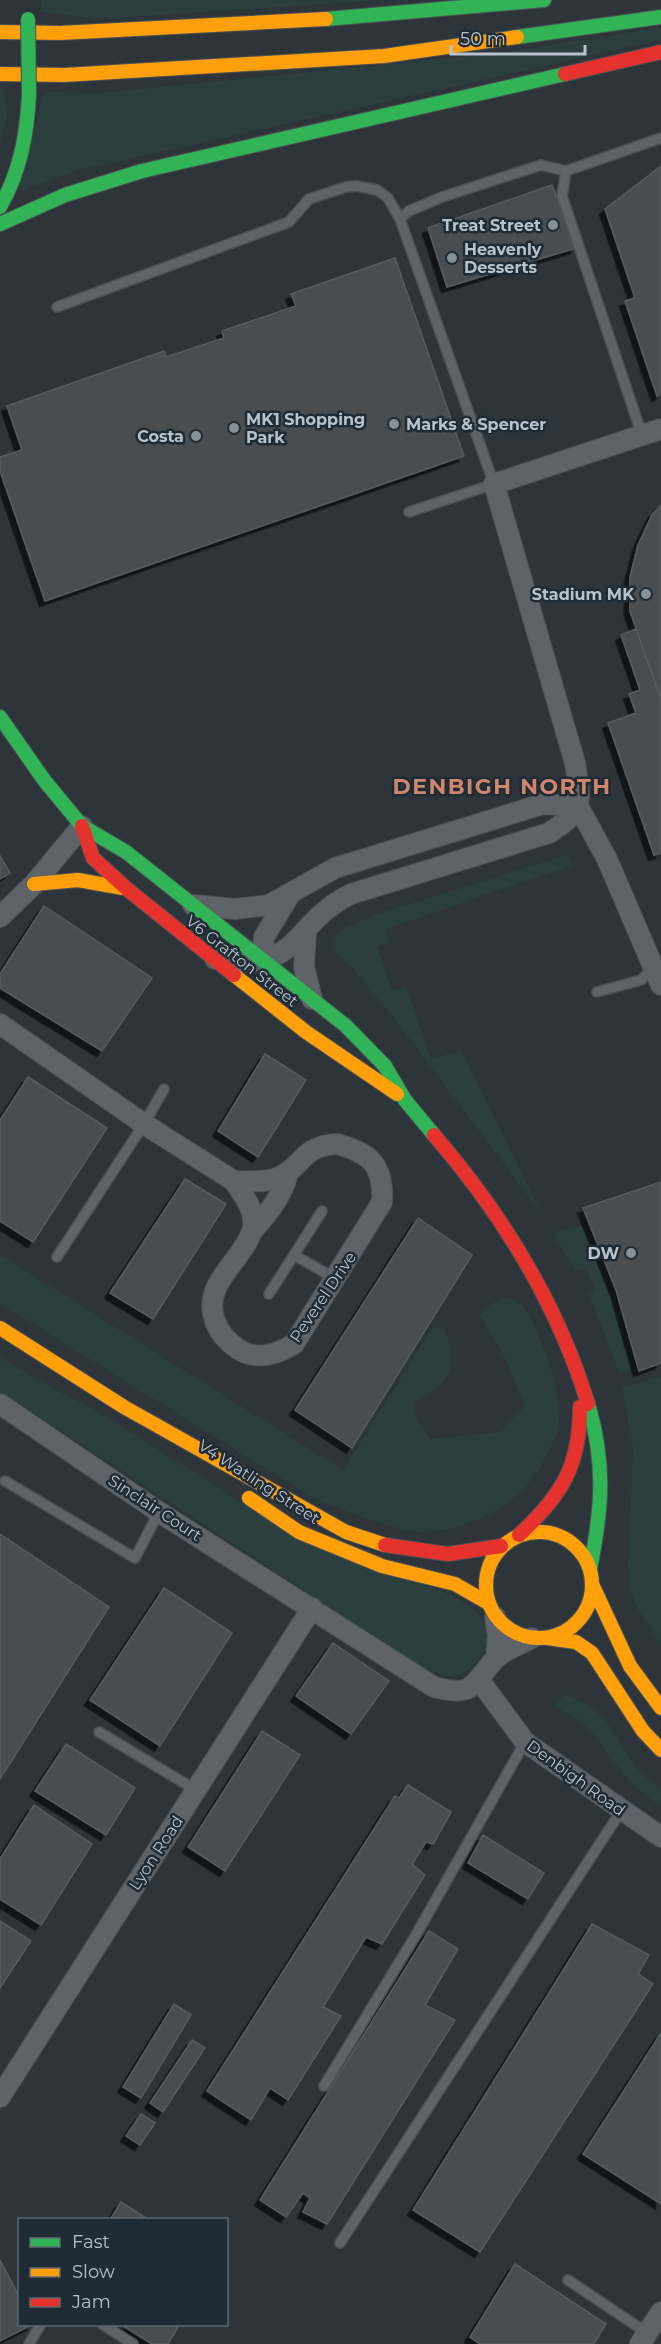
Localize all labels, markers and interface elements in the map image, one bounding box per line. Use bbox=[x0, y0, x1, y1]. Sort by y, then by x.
scale bar bbox=[451, 18, 584, 56]
text: 50 m bbox=[460, 28, 506, 50]
place label: Treat Street bbox=[442, 216, 541, 235]
marker: Treat Street bbox=[546, 218, 560, 232]
place label: Heavenly Desserts bbox=[464, 240, 542, 277]
marker: Heavenly Desserts bbox=[445, 251, 459, 265]
place label: MK1 Shopping Park bbox=[246, 410, 365, 447]
place label: Marks & Spencer bbox=[406, 415, 546, 434]
marker: Marks & Spencer bbox=[387, 417, 401, 431]
marker: MK1 Shopping Park bbox=[227, 421, 241, 435]
place label: Costa bbox=[137, 427, 184, 446]
marker: Costa bbox=[189, 429, 203, 443]
place label: Stadium MK bbox=[532, 585, 635, 604]
marker: Stadium MK bbox=[639, 587, 653, 601]
district label: DENBIGH NORTH bbox=[393, 773, 611, 800]
street label: V6 Grafton Street bbox=[182, 911, 302, 1011]
place label: DW bbox=[588, 1244, 619, 1263]
marker: DW bbox=[624, 1246, 638, 1260]
street label: Peverel Drive bbox=[286, 1248, 360, 1346]
street label: V4 Watling Street bbox=[195, 1436, 324, 1529]
street label: Sinclair Court bbox=[105, 1471, 206, 1545]
street label: Denbigh Road bbox=[523, 1736, 629, 1820]
street label: Lyon Road bbox=[125, 1812, 187, 1894]
legend bbox=[18, 2218, 228, 2326]
text: Fast bbox=[72, 2231, 110, 2253]
text: Slow bbox=[72, 2261, 115, 2283]
text: Jam bbox=[71, 2291, 111, 2313]

